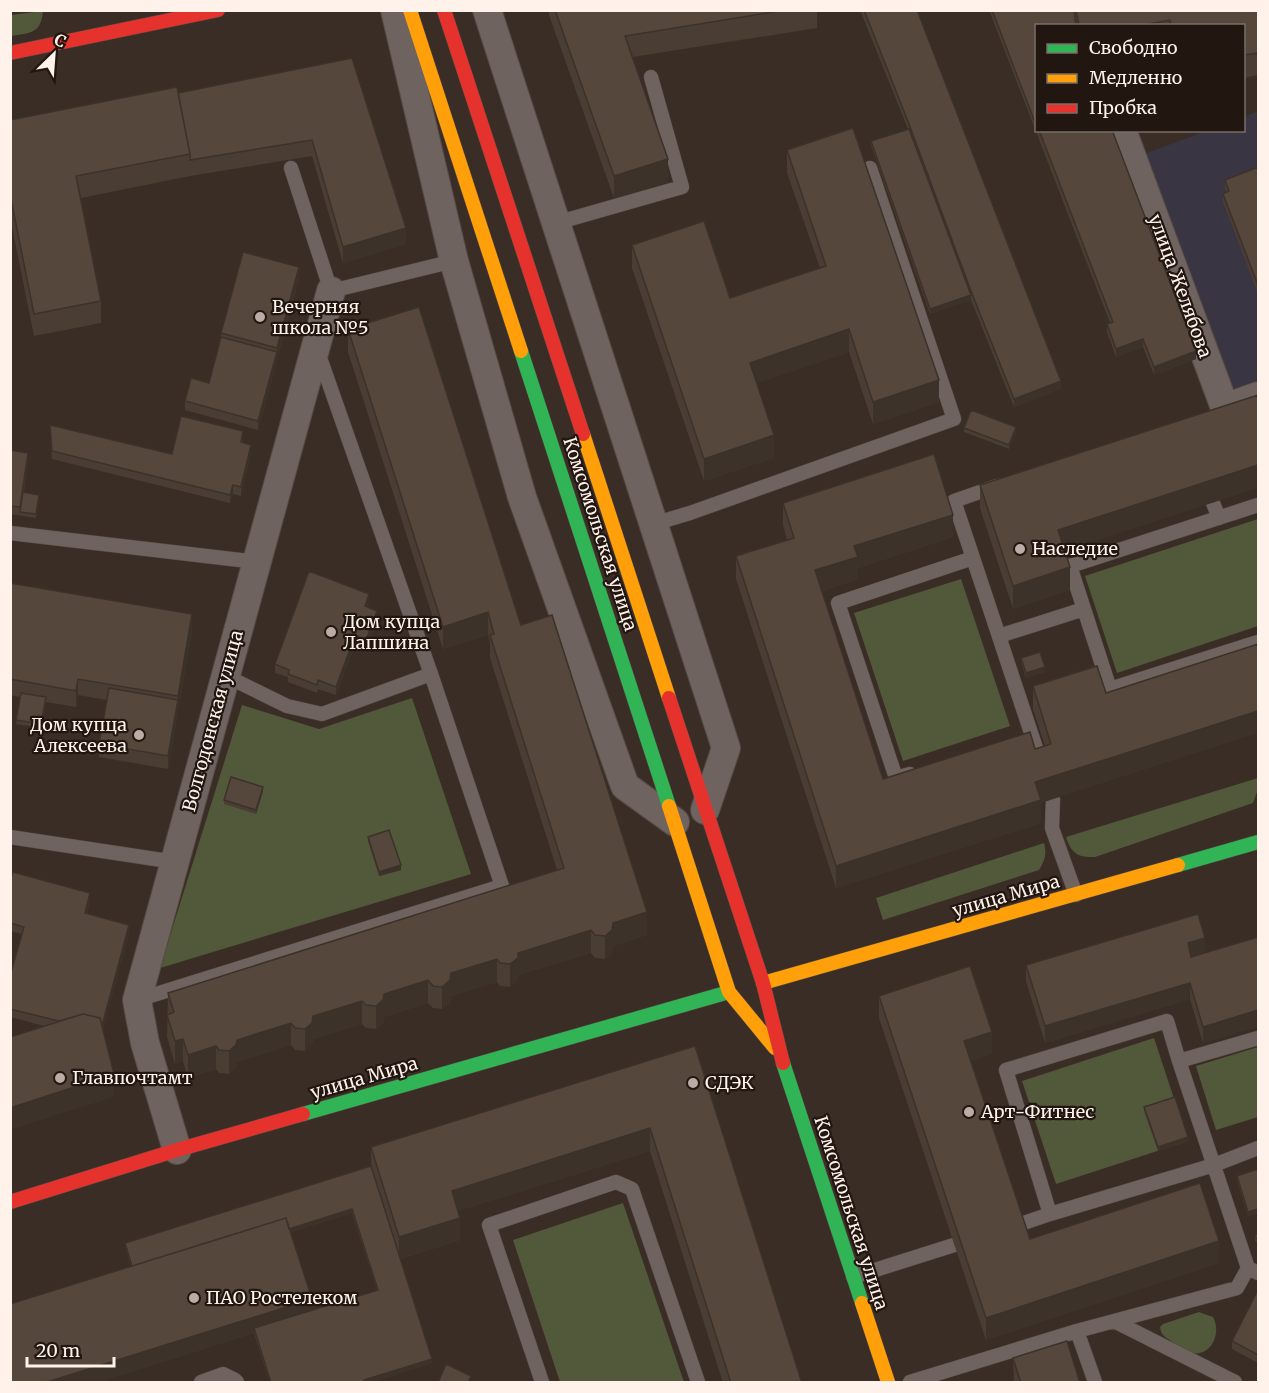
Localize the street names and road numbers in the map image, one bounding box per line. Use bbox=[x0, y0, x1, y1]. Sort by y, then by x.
street label: улица Желябова bbox=[1144, 211, 1217, 361]
street label: Комсомольская улица bbox=[558, 434, 643, 634]
street label: Волгодонская улица bbox=[177, 627, 248, 814]
street label: улица Мира bbox=[950, 869, 1062, 922]
street label: улица Мира bbox=[308, 1051, 420, 1104]
street label: Комсомольская улица bbox=[809, 1113, 894, 1313]

